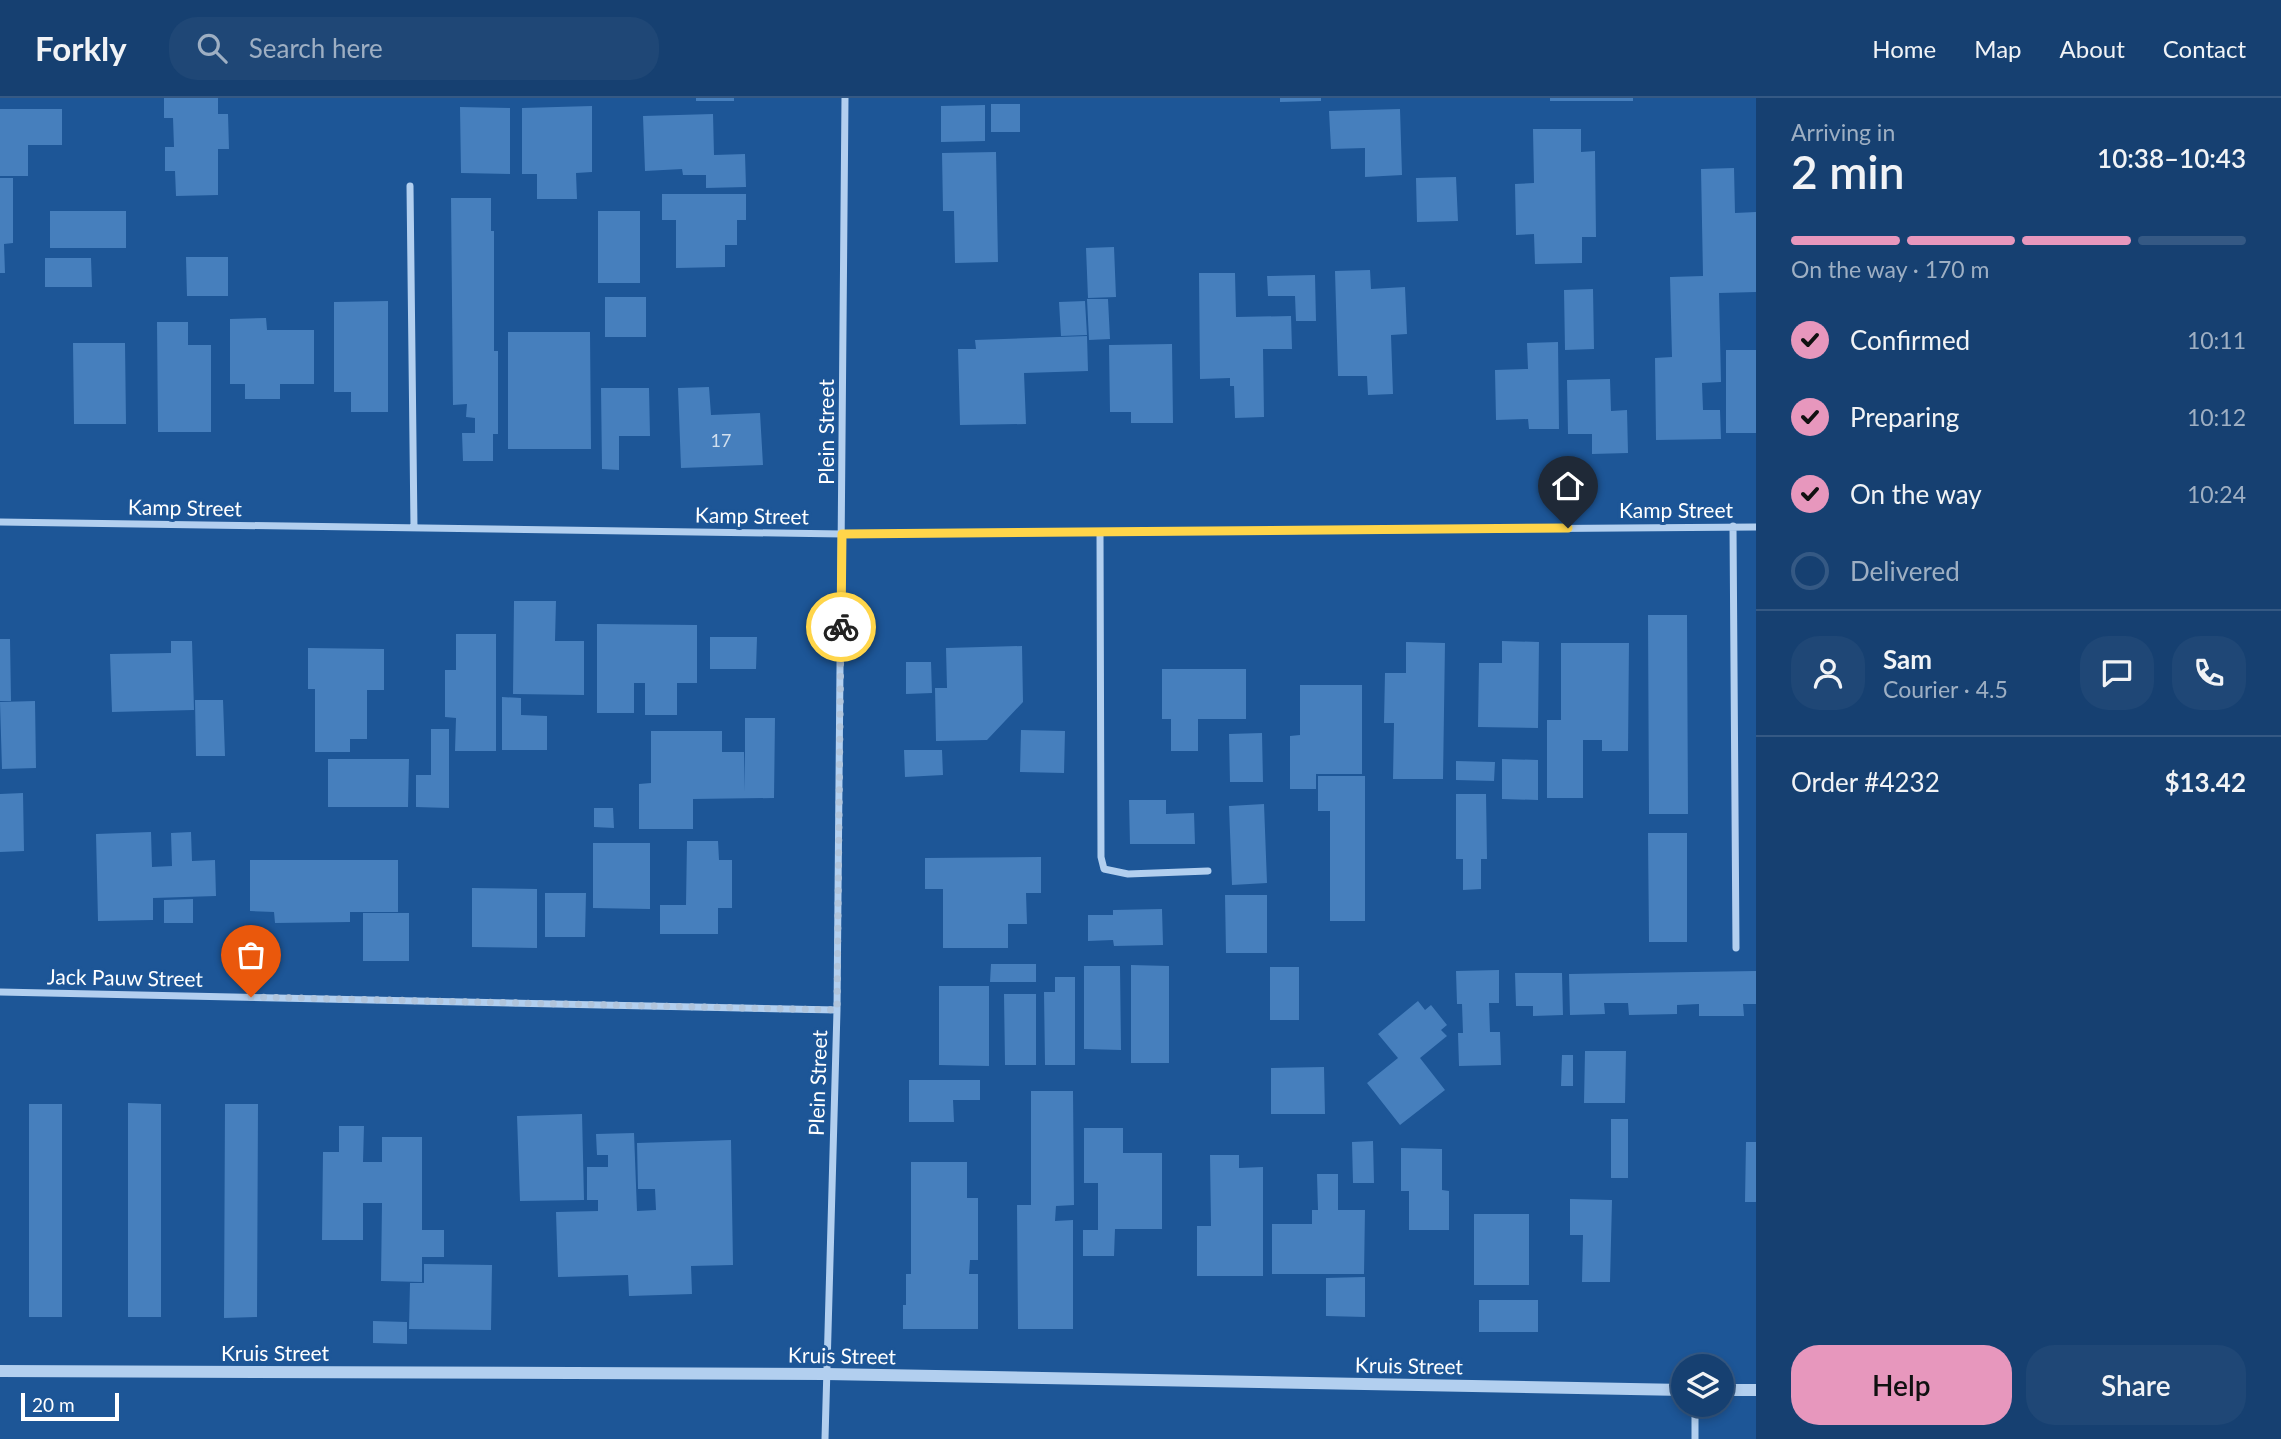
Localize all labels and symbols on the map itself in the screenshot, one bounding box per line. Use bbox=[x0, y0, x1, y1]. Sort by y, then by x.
street label: Plein Street bbox=[813, 379, 838, 485]
house number: 17 bbox=[711, 429, 731, 451]
pin bbox=[1538, 456, 1598, 528]
street label: Kamp Street bbox=[128, 494, 243, 521]
street label: Kamp Street bbox=[1619, 497, 1733, 522]
street label: Kamp Street bbox=[695, 502, 810, 529]
courier bbox=[806, 592, 876, 662]
pin bbox=[221, 925, 281, 997]
street label: Jack Pauw Street bbox=[47, 963, 204, 991]
street label: Plein Street bbox=[803, 1029, 831, 1136]
street label: Kruis Street bbox=[221, 1340, 329, 1365]
street label: Kruis Street bbox=[788, 1342, 897, 1368]
street label: Kruis Street bbox=[1355, 1352, 1464, 1378]
scale bar bbox=[21, 1390, 119, 1422]

